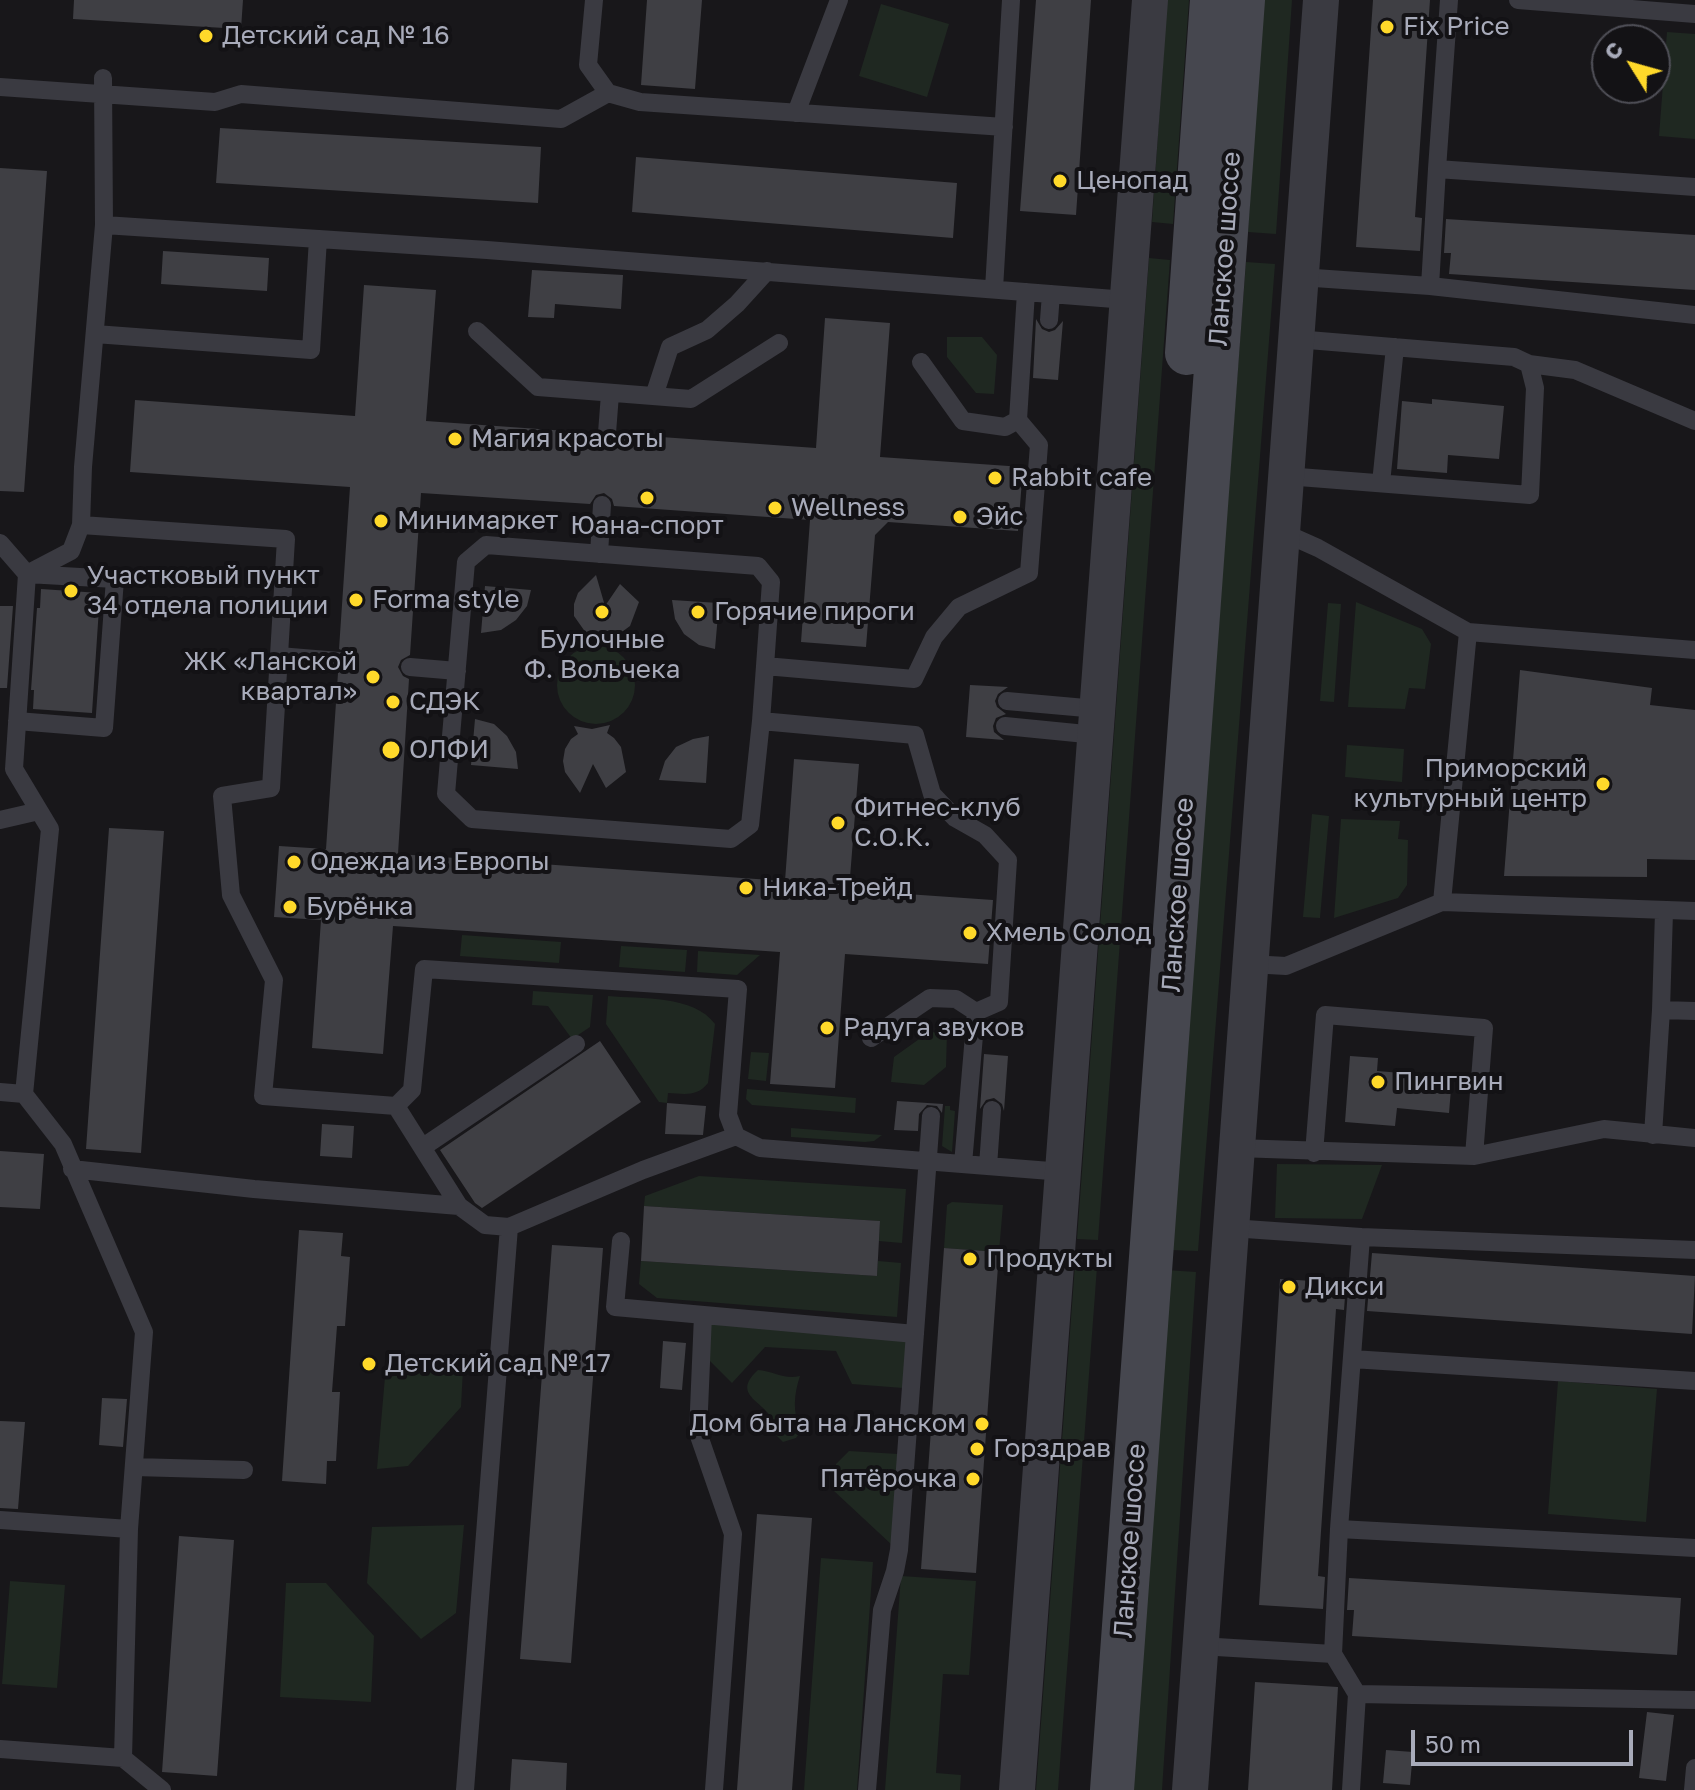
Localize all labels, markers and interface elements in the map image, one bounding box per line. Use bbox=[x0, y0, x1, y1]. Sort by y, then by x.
place label: Fix Price bbox=[1403, 11, 1510, 43]
marker: Fix Price bbox=[1378, 18, 1396, 36]
place label: Детский сад № 16 bbox=[222, 20, 450, 52]
north arrow bbox=[1591, 24, 1671, 104]
marker: Детский сад № 16 bbox=[197, 27, 215, 45]
text: С bbox=[1598, 36, 1629, 65]
street label: Ланское шоссе bbox=[1203, 151, 1247, 347]
place label: Ценопад bbox=[1076, 165, 1188, 197]
marker: Ценопад bbox=[1051, 172, 1069, 190]
place label: Магия красоты bbox=[471, 423, 664, 455]
marker: Магия красоты bbox=[446, 430, 464, 448]
place label: Rabbit cafe bbox=[1011, 462, 1152, 494]
marker: Rabbit cafe bbox=[986, 469, 1004, 487]
marker: Юана-спорт bbox=[638, 489, 656, 507]
place label: Wellness bbox=[791, 492, 905, 524]
marker: Wellness bbox=[766, 499, 784, 517]
place label: Эйс bbox=[976, 501, 1024, 533]
place label: Минимаркет bbox=[397, 505, 558, 537]
marker: Эйс bbox=[951, 508, 969, 526]
place label: Юана-спорт bbox=[570, 510, 724, 542]
marker: Минимаркет bbox=[372, 512, 390, 530]
place label: Участковый пункт 34 отдела полиции bbox=[87, 560, 328, 622]
marker: Участковый пункт 34 отдела полиции bbox=[62, 582, 80, 600]
place label: Forma style bbox=[372, 584, 520, 616]
marker: Forma style bbox=[347, 591, 365, 609]
place label: Горячие пироги bbox=[714, 596, 915, 628]
marker: Булочные Ф. Вольчека bbox=[593, 603, 611, 621]
marker: Горячие пироги bbox=[689, 603, 707, 621]
place label: Булочные Ф. Вольчека bbox=[524, 624, 680, 686]
place label: ЖК «Ланской квартал» bbox=[184, 646, 357, 708]
marker: ЖК «Ланской квартал» bbox=[364, 668, 382, 686]
place label: СДЭК bbox=[409, 686, 480, 718]
marker: СДЭК bbox=[384, 693, 402, 711]
place label: ОЛФИ bbox=[409, 734, 489, 766]
marker: ОЛФИ bbox=[380, 739, 402, 761]
place label: Приморский культурный центр bbox=[1353, 753, 1587, 814]
marker: Приморский культурный центр bbox=[1594, 775, 1612, 793]
place label: Фитнес-клуб С.О.К. bbox=[854, 792, 1021, 854]
street label: Ланское шоссе bbox=[1156, 797, 1200, 993]
marker: Фитнес-клуб С.О.К. bbox=[829, 814, 847, 832]
place label: Одежда из Европы bbox=[310, 846, 550, 878]
marker: Одежда из Европы bbox=[285, 853, 303, 871]
place label: Ника-Трейд bbox=[762, 872, 913, 904]
marker: Ника-Трейд bbox=[737, 879, 755, 897]
place label: Бурёнка bbox=[306, 891, 413, 923]
marker: Бурёнка bbox=[281, 898, 299, 916]
place label: Хмель Солод bbox=[986, 917, 1151, 949]
marker: Хмель Солод bbox=[961, 924, 979, 942]
place label: Радуга звуков bbox=[843, 1012, 1024, 1044]
marker: Радуга звуков bbox=[818, 1019, 836, 1037]
place label: Пингвин bbox=[1394, 1066, 1504, 1098]
marker: Пингвин bbox=[1369, 1073, 1387, 1091]
place label: Продукты bbox=[986, 1243, 1114, 1275]
marker: Продукты bbox=[961, 1250, 979, 1268]
place label: Дикси bbox=[1305, 1271, 1384, 1303]
marker: Дикси bbox=[1280, 1278, 1298, 1296]
place label: Детский сад № 17 bbox=[385, 1348, 611, 1380]
marker: Детский сад № 17 bbox=[360, 1355, 378, 1373]
place label: Дом быта на Ланском bbox=[689, 1408, 966, 1440]
marker: Дом быта на Ланском bbox=[973, 1415, 991, 1433]
place label: Горздрав bbox=[993, 1433, 1111, 1465]
marker: Горздрав bbox=[968, 1440, 986, 1458]
street label: Ланское шоссе bbox=[1108, 1443, 1152, 1639]
place label: Пятёрочка bbox=[820, 1463, 957, 1495]
marker: Пятёрочка bbox=[964, 1470, 982, 1488]
scale bar bbox=[1415, 1714, 1637, 1764]
text: 50 m bbox=[1425, 1729, 1481, 1758]

